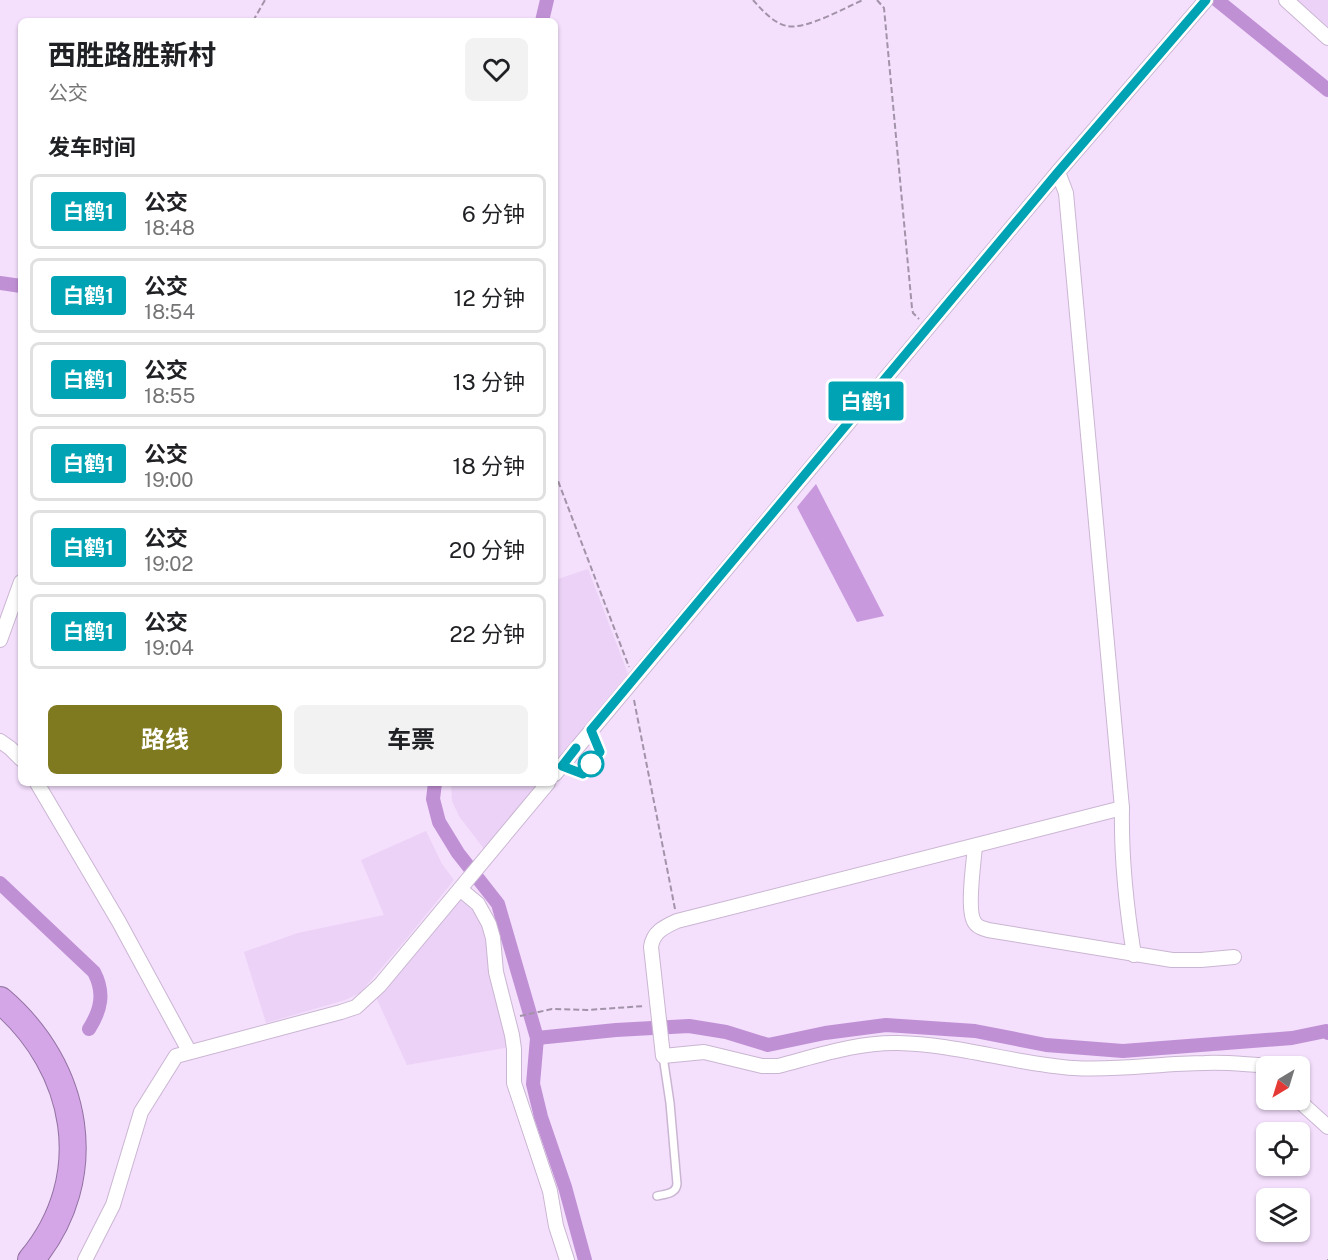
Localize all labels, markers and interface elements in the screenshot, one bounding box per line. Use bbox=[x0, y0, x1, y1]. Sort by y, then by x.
text: 西胜路胜新村 bbox=[48, 38, 216, 71]
button: heart bbox=[465, 38, 528, 101]
text: 公交 bbox=[48, 81, 88, 105]
text: 发车时间 bbox=[48, 134, 136, 160]
text: 公交 bbox=[144, 189, 188, 215]
text: 白鹤1 bbox=[63, 199, 114, 224]
text: 6 分钟 bbox=[462, 201, 525, 227]
text: 18:48 bbox=[144, 216, 195, 240]
text: 公交 bbox=[144, 273, 188, 299]
text: 白鹤1 bbox=[63, 283, 114, 308]
text: 12 分钟 bbox=[454, 285, 525, 311]
text: 18:54 bbox=[144, 300, 195, 324]
text: 公交 bbox=[144, 357, 188, 383]
text: 白鹤1 bbox=[63, 367, 114, 392]
text: 13 分钟 bbox=[453, 369, 525, 395]
line badge: 白鹤1 bbox=[832, 382, 900, 420]
text: 18:55 bbox=[144, 384, 195, 408]
text: 白鹤1 bbox=[841, 389, 892, 414]
text: 公交 bbox=[144, 441, 188, 467]
text: 白鹤1 bbox=[63, 451, 114, 476]
text: 18 分钟 bbox=[452, 453, 525, 479]
text: 19:00 bbox=[144, 468, 194, 492]
text: 公交 bbox=[144, 525, 188, 551]
text: 白鹤1 bbox=[63, 535, 114, 560]
text: 20 分钟 bbox=[449, 537, 525, 563]
text: 19:02 bbox=[144, 552, 193, 576]
text: 公交 bbox=[144, 609, 188, 635]
text: 白鹤1 bbox=[63, 619, 114, 644]
text: 22 分钟 bbox=[449, 621, 525, 647]
text: 19:04 bbox=[144, 636, 194, 660]
button: 路线 bbox=[48, 705, 282, 774]
button: 车票 bbox=[294, 705, 528, 774]
unlabelled marker bbox=[578, 751, 604, 777]
north arrow bbox=[1256, 1056, 1310, 1110]
map controls bbox=[1256, 1056, 1310, 1242]
button: locate bbox=[1256, 1122, 1310, 1176]
button: layers bbox=[1256, 1188, 1310, 1242]

